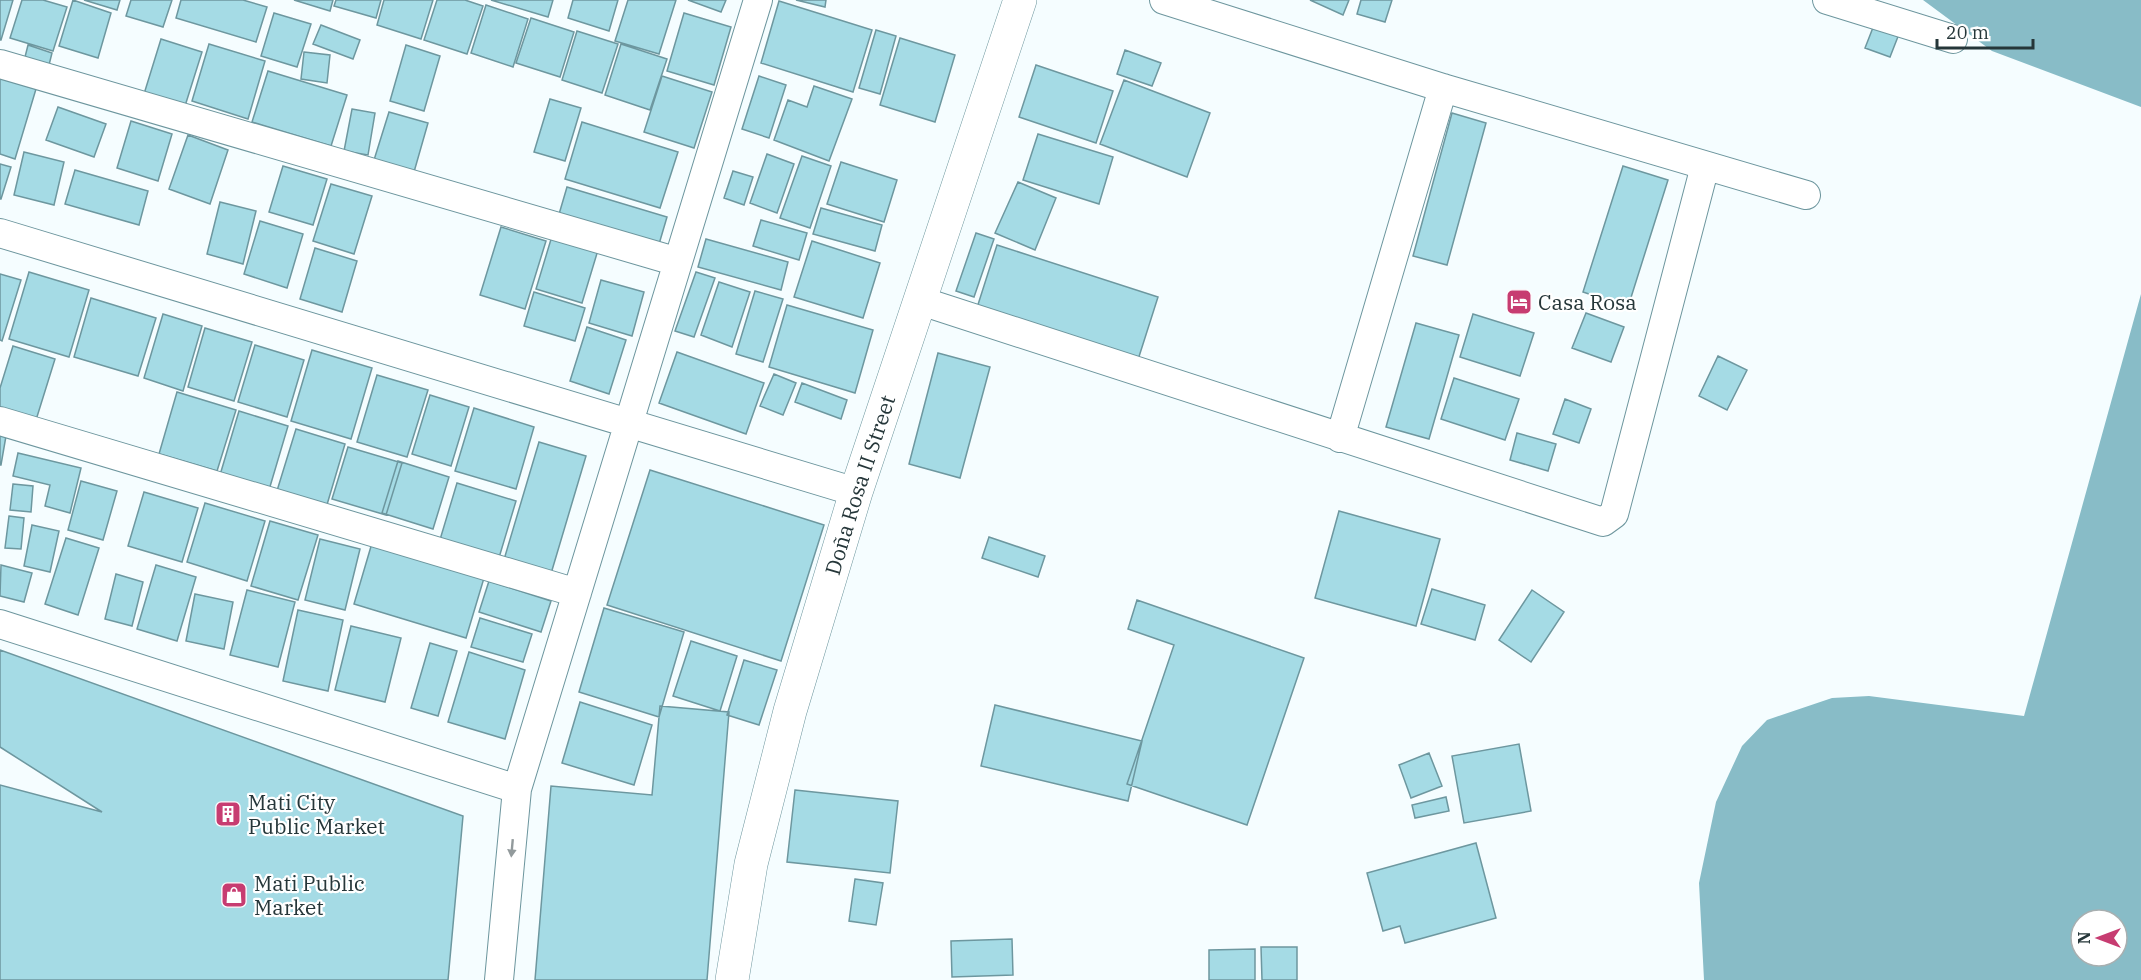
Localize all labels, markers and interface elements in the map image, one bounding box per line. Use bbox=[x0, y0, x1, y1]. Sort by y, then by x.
scale bar bbox=[1937, 12, 2033, 50]
text: 20 m bbox=[1946, 21, 1989, 44]
hotel icon: Casa Rosa bbox=[1504, 287, 1534, 317]
place label: Casa Rosa bbox=[1538, 288, 1637, 316]
street label: Doña Rosa II Street bbox=[818, 391, 901, 578]
place label: Mati City Public Market bbox=[248, 788, 385, 840]
building icon: Mati City Public Market bbox=[213, 799, 243, 829]
one-way arrow bbox=[507, 838, 517, 857]
place label: Mati Public Market bbox=[254, 869, 365, 921]
shop icon: Mati Public Market bbox=[219, 880, 249, 910]
north arrow bbox=[2069, 908, 2129, 968]
text: N bbox=[2074, 932, 2094, 944]

